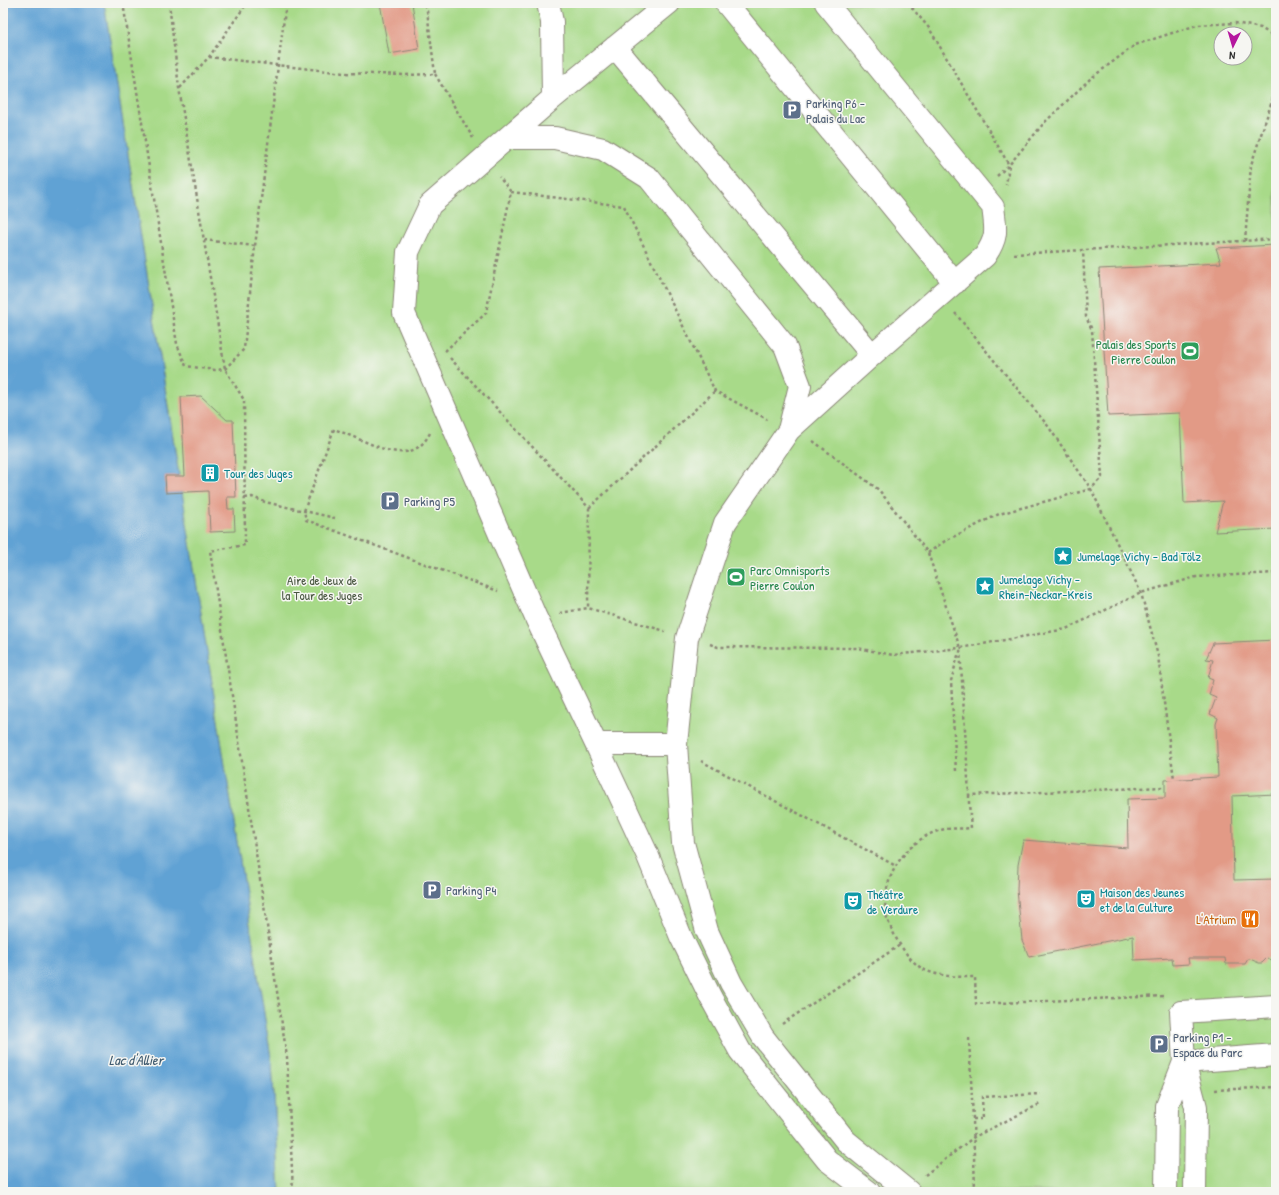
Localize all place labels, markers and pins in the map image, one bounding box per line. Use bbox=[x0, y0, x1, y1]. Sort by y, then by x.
place label: Parking P6 - Palais du Lac bbox=[806, 94, 865, 127]
parking icon: Parking P6 - Palais du Lac bbox=[781, 99, 803, 121]
place label: Palais des Sports Pierre Coulon bbox=[1096, 335, 1176, 368]
sports icon: Palais des Sports Pierre Coulon bbox=[1179, 340, 1201, 362]
building icon: Tour des Juges bbox=[199, 462, 221, 484]
place label: Tour des Juges bbox=[224, 464, 293, 482]
parking icon: Parking P5 bbox=[379, 490, 401, 512]
place label: Parking P5 bbox=[404, 492, 456, 510]
place icon: Jumelage Vichy - Bad Tölz bbox=[1052, 545, 1074, 567]
place label: Jumelage Vichy - Bad Tölz bbox=[1077, 547, 1202, 565]
place label: Parc Omnisports Pierre Coulon bbox=[750, 561, 830, 594]
sports icon: Parc Omnisports Pierre Coulon bbox=[725, 566, 747, 588]
place label: Jumelage Vichy - Rhein-Neckar-Kreis bbox=[999, 570, 1092, 603]
place icon: Jumelage Vichy - Rhein-Neckar-Kreis bbox=[974, 575, 996, 597]
parking icon: Parking P4 bbox=[421, 879, 443, 901]
place label: Parking P4 bbox=[446, 881, 497, 899]
place label: Maison des Jeunes et de la Culture bbox=[1100, 883, 1184, 916]
place label: Théâtre de Verdure bbox=[867, 885, 918, 918]
theatre icon: Maison des Jeunes et de la Culture bbox=[1075, 888, 1097, 910]
theatre icon: Théâtre de Verdure bbox=[842, 890, 864, 912]
restaurant icon: L'Atrium bbox=[1239, 908, 1261, 930]
place label: L'Atrium bbox=[1196, 910, 1236, 928]
place label: Parking P1 - Espace du Parc bbox=[1173, 1028, 1242, 1061]
parking icon: Parking P1 - Espace du Parc bbox=[1148, 1033, 1170, 1055]

